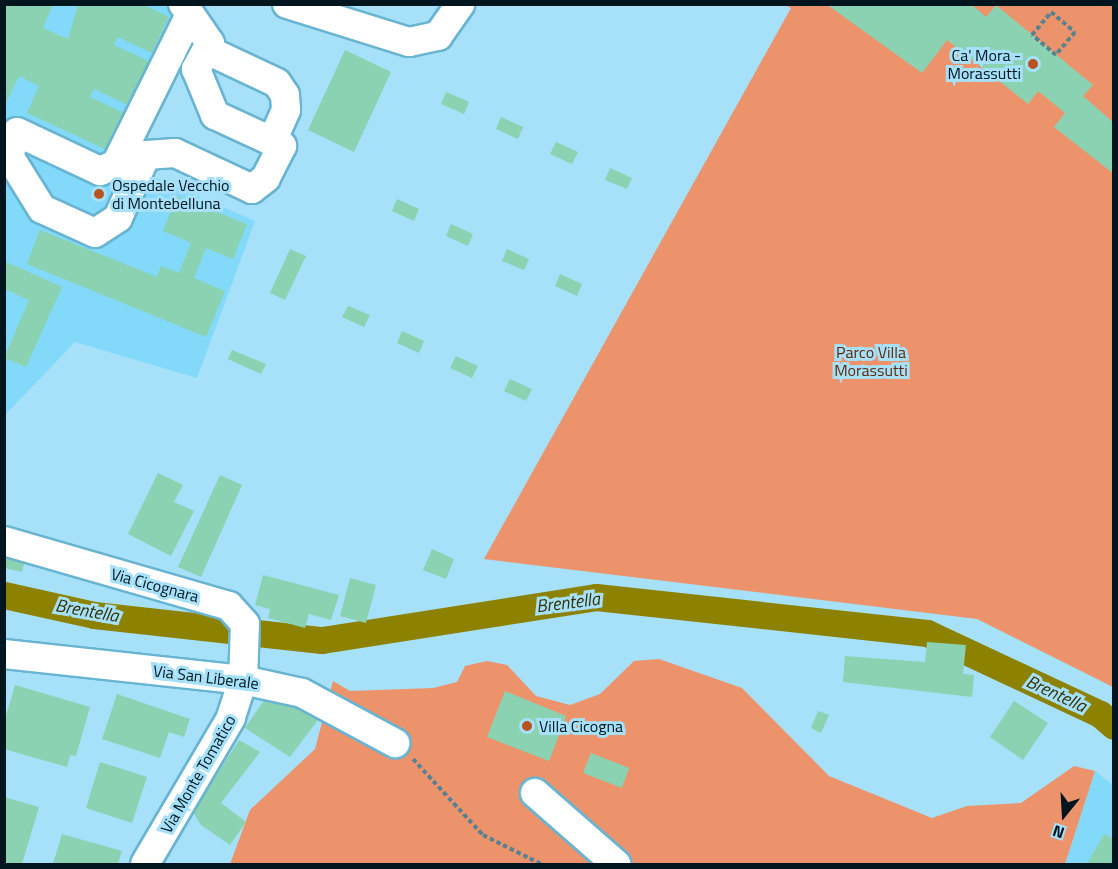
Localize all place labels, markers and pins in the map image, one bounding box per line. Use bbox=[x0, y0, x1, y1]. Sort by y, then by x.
place label: Ca' Mora - Morassutti bbox=[948, 45, 1021, 83]
marker: Ca' Mora - Morassutti bbox=[1026, 57, 1040, 71]
place label: Ospedale Vecchio di Montebelluna bbox=[112, 175, 230, 213]
marker: Ospedale Vecchio di Montebelluna bbox=[90, 185, 108, 203]
place label: Villa Cicogna bbox=[539, 716, 623, 736]
marker: Villa Cicogna bbox=[520, 719, 534, 733]

